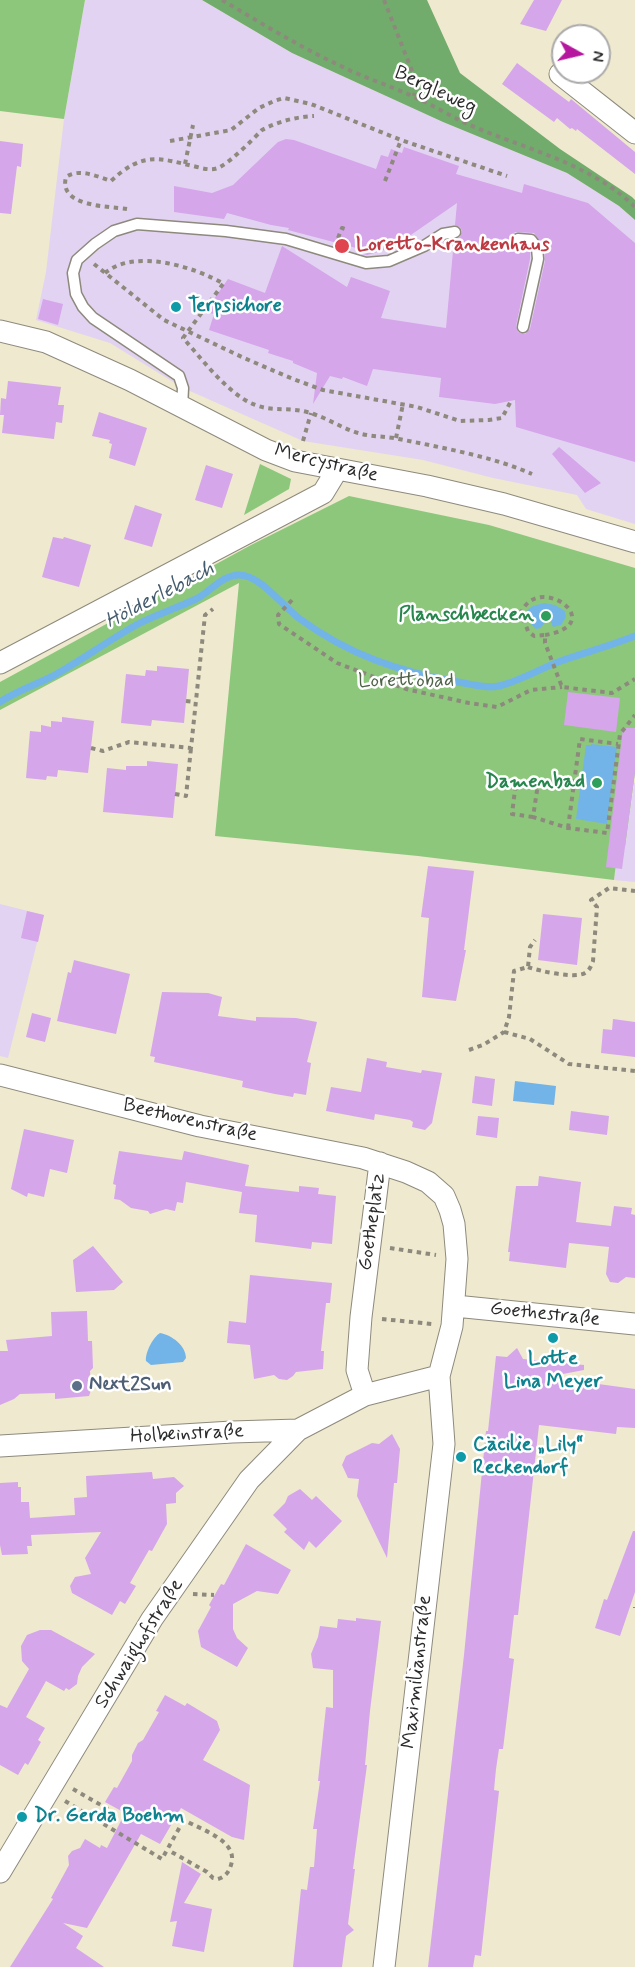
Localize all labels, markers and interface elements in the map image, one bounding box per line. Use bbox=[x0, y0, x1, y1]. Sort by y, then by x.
north arrow bbox=[551, 24, 611, 84]
text: N bbox=[586, 50, 608, 63]
street label: Bergleweg bbox=[390, 62, 480, 120]
place label: Loretto-Krankenhaus bbox=[356, 234, 550, 258]
marker: Loretto-Krankenhaus bbox=[333, 237, 351, 255]
place label: Terpsichore bbox=[188, 295, 282, 319]
marker: Terpsichore bbox=[169, 300, 183, 314]
street label: Mercystraße bbox=[272, 439, 380, 489]
water label: Hölderlebach bbox=[101, 557, 219, 635]
place label: Planschbecken bbox=[399, 604, 534, 628]
marker: Planschbecken bbox=[539, 609, 553, 623]
park label: Lorettobad bbox=[358, 670, 454, 694]
place label: Damenbad bbox=[485, 771, 585, 795]
marker: Damenbad bbox=[590, 776, 604, 790]
street label: Beethovenstraße bbox=[120, 1094, 260, 1148]
street label: Goetheplatz bbox=[354, 1172, 392, 1272]
street label: Goethestraße bbox=[489, 1297, 601, 1333]
marker: Lotte Lina Meyer bbox=[546, 1331, 560, 1345]
place label: Lotte Lina Meyer bbox=[504, 1348, 602, 1395]
place label: Next2Sun bbox=[89, 1374, 172, 1398]
marker: Next2Sun bbox=[70, 1379, 84, 1393]
street label: Holbeinstraße bbox=[130, 1420, 244, 1450]
place label: Cäcilie „Lily“ Reckendorf bbox=[473, 1434, 583, 1481]
marker: Cäcilie „Lily“ Reckendorf bbox=[454, 1450, 468, 1464]
street label: Schwaighofstraße bbox=[91, 1575, 189, 1713]
street label: Maximilianstraße bbox=[398, 1594, 438, 1750]
place label: Dr. Gerda Boehm bbox=[34, 1805, 184, 1829]
marker: Dr. Gerda Boehm bbox=[15, 1810, 29, 1824]

